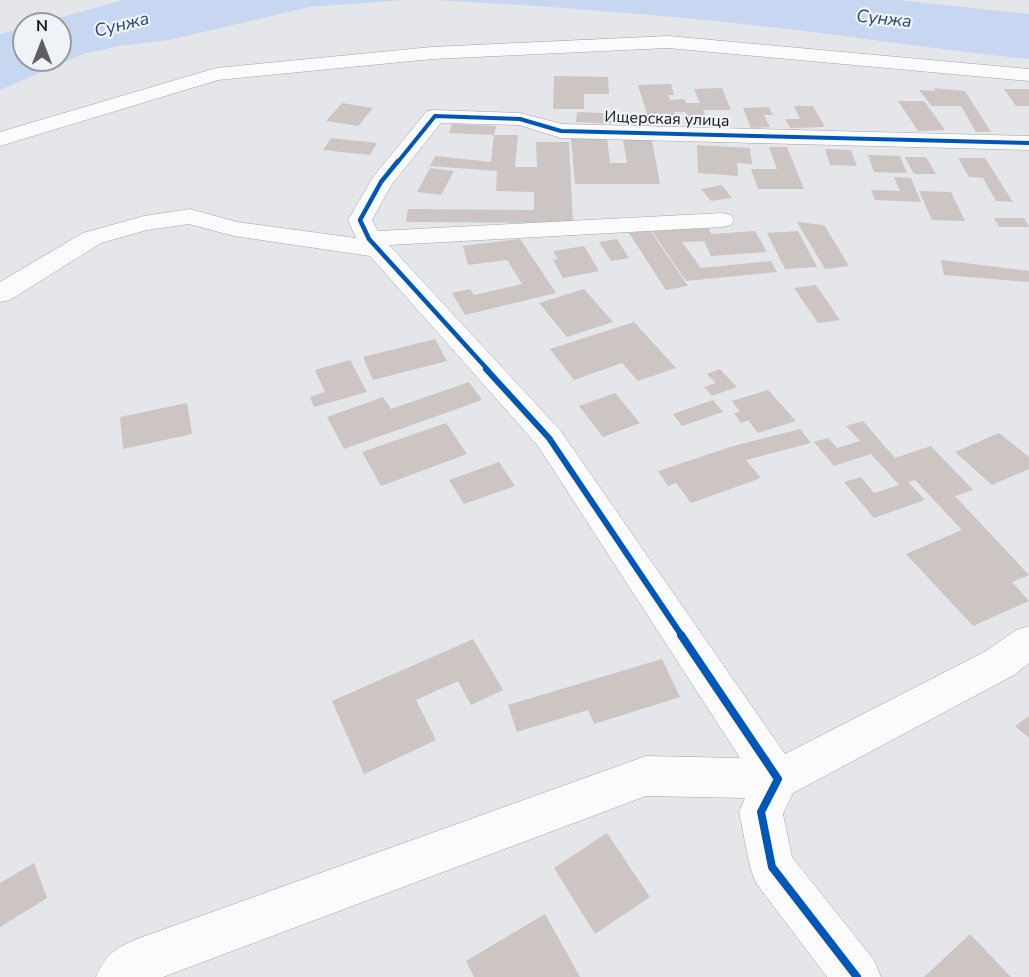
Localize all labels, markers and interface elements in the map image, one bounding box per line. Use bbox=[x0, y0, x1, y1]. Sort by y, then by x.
water label: Сунжа bbox=[855, 6, 913, 34]
water label: Сунжа bbox=[92, 9, 152, 43]
north arrow bbox=[12, 12, 72, 72]
text: N bbox=[36, 15, 48, 37]
street label: Ищерская улица bbox=[604, 108, 730, 132]

